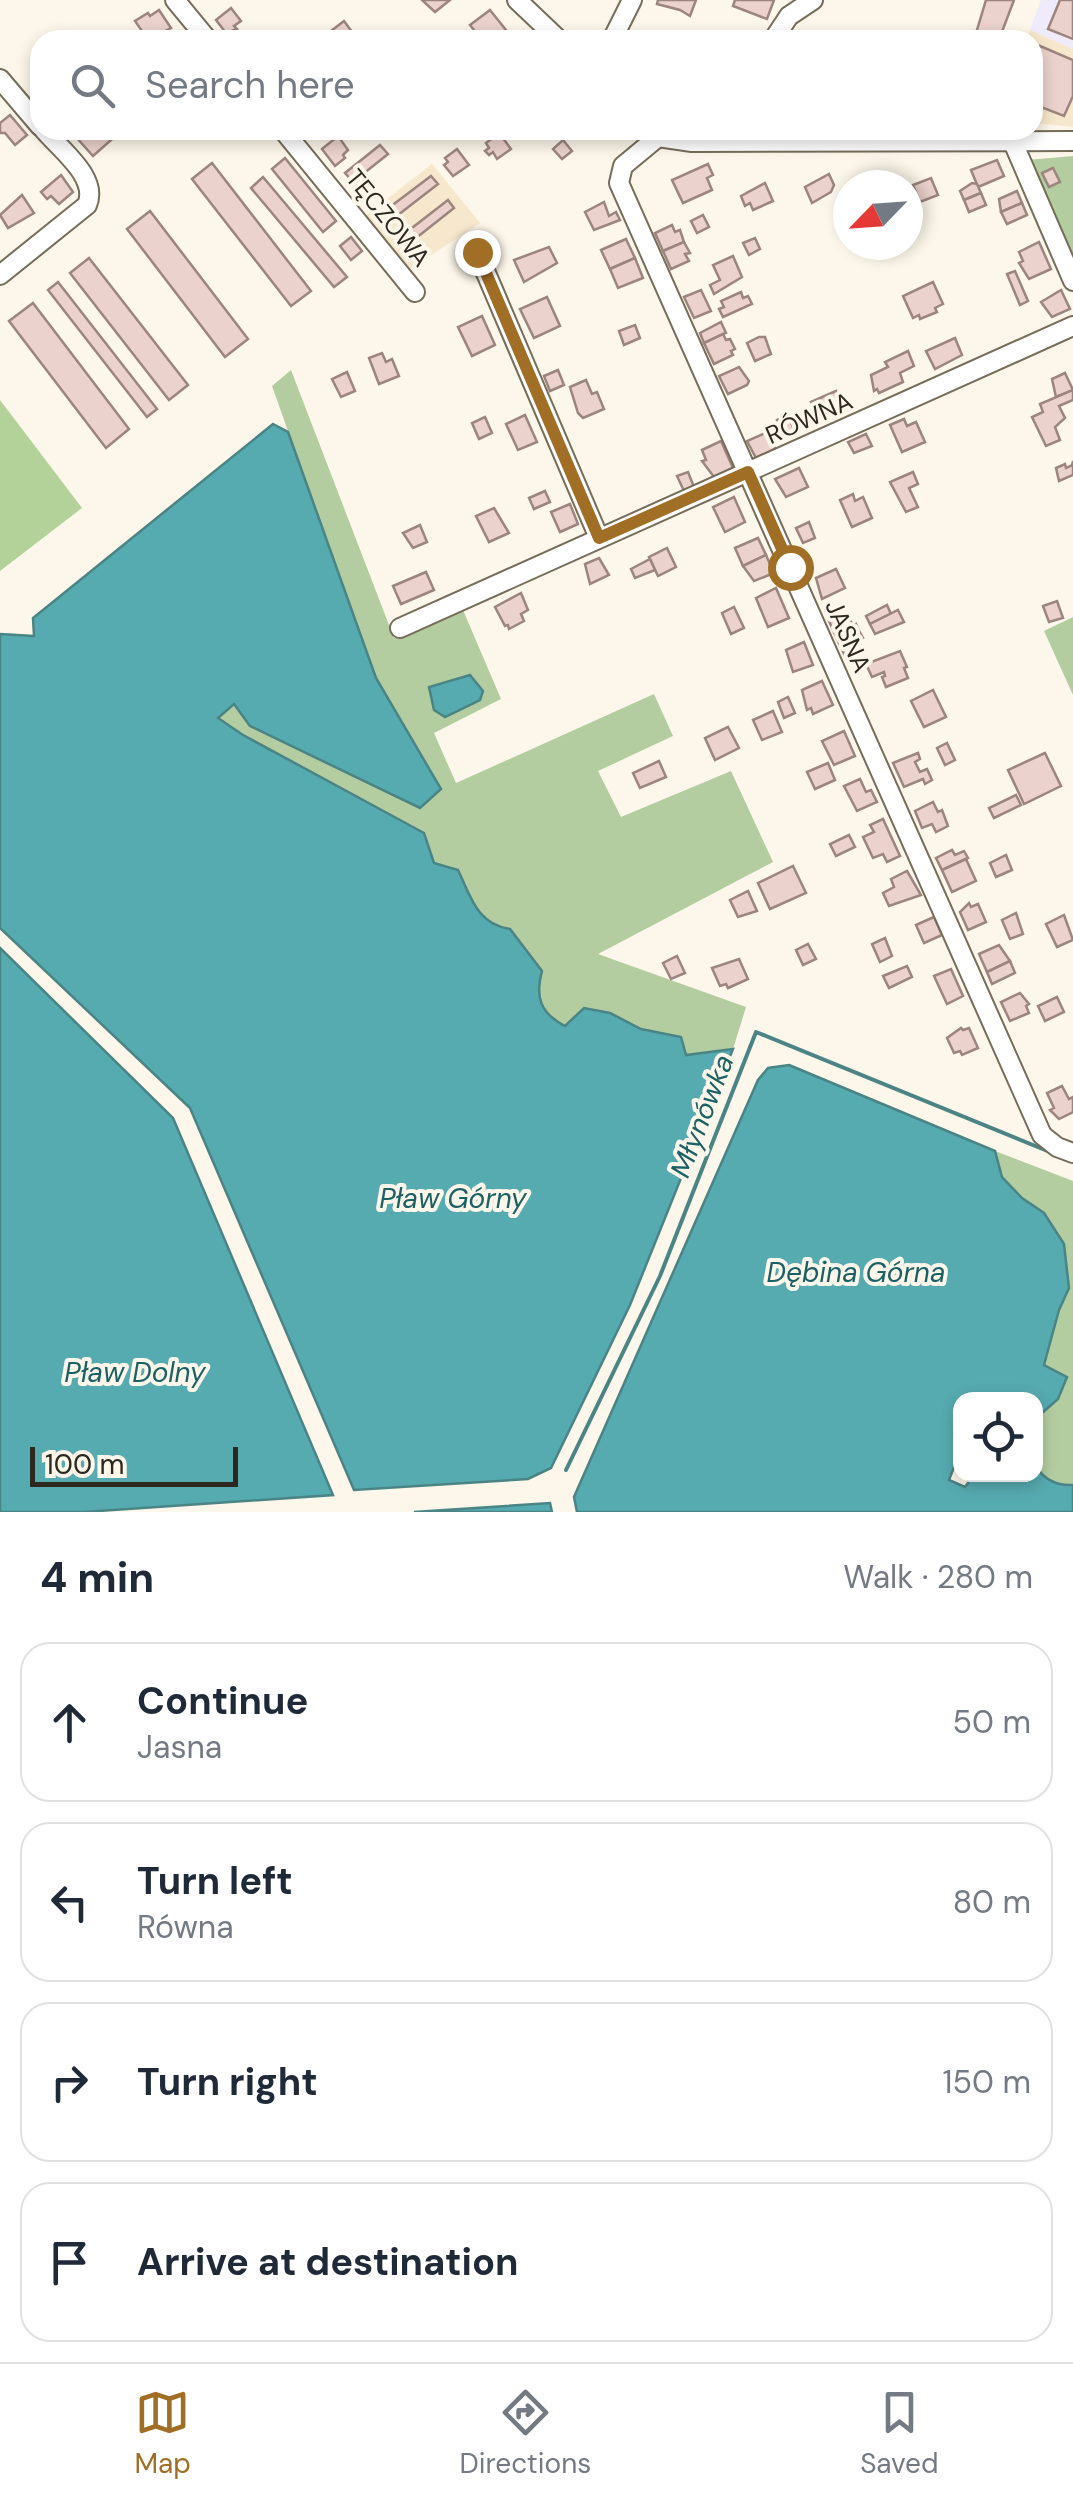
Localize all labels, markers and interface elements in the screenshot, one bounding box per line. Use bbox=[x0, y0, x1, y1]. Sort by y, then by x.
search box bbox=[30, 30, 1043, 140]
icon: search bbox=[65, 58, 120, 113]
text: Search here bbox=[145, 60, 355, 110]
street label: TĘCZOWA bbox=[338, 162, 438, 274]
north arrow bbox=[833, 170, 923, 260]
route end bbox=[455, 230, 501, 276]
street label: RÓWNA bbox=[760, 384, 858, 452]
route start bbox=[768, 545, 814, 591]
street label: JASNA bbox=[817, 594, 879, 678]
water label: Młynówka bbox=[662, 1049, 742, 1183]
water label: Pław Górny bbox=[379, 1180, 528, 1217]
water label: Dębina Górna bbox=[767, 1254, 945, 1291]
water label: Pław Dolny bbox=[64, 1354, 207, 1391]
map controls bbox=[953, 1392, 1043, 1482]
button: locate bbox=[953, 1392, 1043, 1482]
scale bar bbox=[30, 1442, 238, 1486]
text: 100 m bbox=[45, 1446, 124, 1483]
text: 4 min bbox=[40, 1550, 154, 1605]
text: Walk · 280 m bbox=[843, 1556, 1033, 1598]
text: Continue bbox=[137, 1676, 308, 1726]
icon: ahead bbox=[42, 1695, 97, 1750]
text: 50 m bbox=[953, 1701, 1031, 1743]
text: Jasna bbox=[137, 1726, 222, 1768]
text: Turn left bbox=[137, 1856, 293, 1906]
icon: left bbox=[42, 1875, 97, 1930]
text: 80 m bbox=[953, 1881, 1031, 1923]
text: Równa bbox=[137, 1906, 234, 1948]
icon: right bbox=[42, 2055, 97, 2110]
text: Turn right bbox=[137, 2057, 318, 2107]
text: 150 m bbox=[943, 2061, 1031, 2103]
icon: arrive bbox=[42, 2235, 97, 2290]
text: Arrive at destination bbox=[137, 2237, 519, 2287]
tab: Map bbox=[134, 2385, 191, 2482]
tab: Directions bbox=[460, 2385, 591, 2482]
tab: Saved bbox=[860, 2385, 939, 2482]

